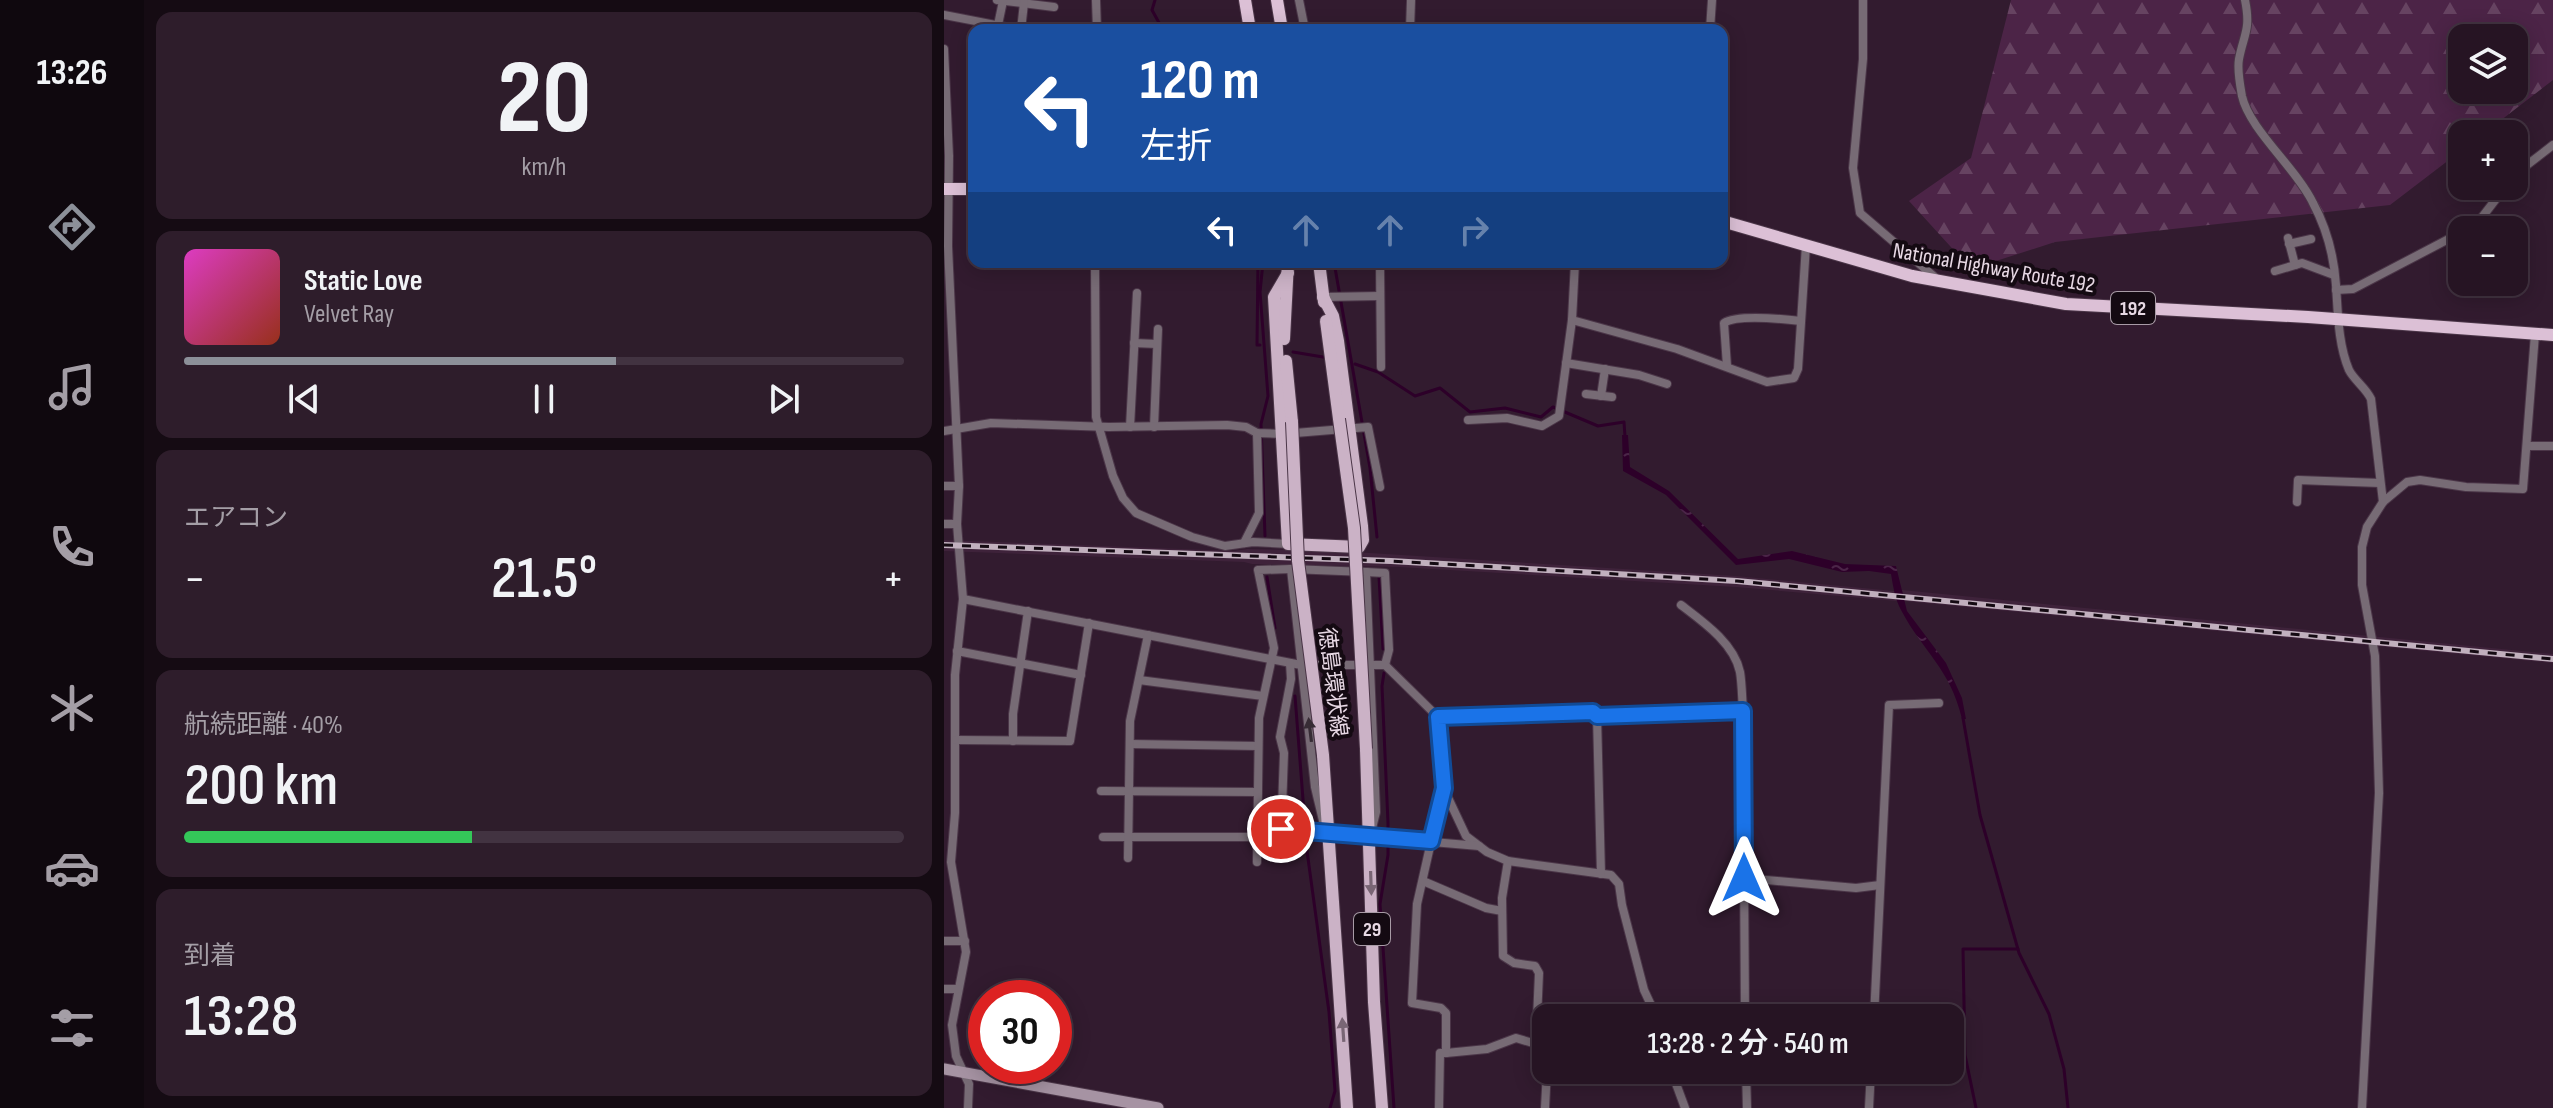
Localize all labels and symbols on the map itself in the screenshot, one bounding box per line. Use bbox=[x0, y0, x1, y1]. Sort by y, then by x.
street label: National Highway Route 192 bbox=[1891, 237, 2097, 300]
road number: 192 bbox=[2111, 292, 2155, 324]
street label: 徳島環状線 bbox=[1312, 626, 1353, 738]
one-way arrow bbox=[1303, 717, 1316, 742]
pin bbox=[1247, 795, 1315, 863]
position arrow bbox=[1702, 836, 1786, 920]
one-way arrow bbox=[1364, 871, 1377, 896]
road number: 29 bbox=[1354, 913, 1390, 945]
speed limit sign: 30 bbox=[968, 980, 1072, 1084]
one-way arrow bbox=[1336, 1017, 1349, 1042]

